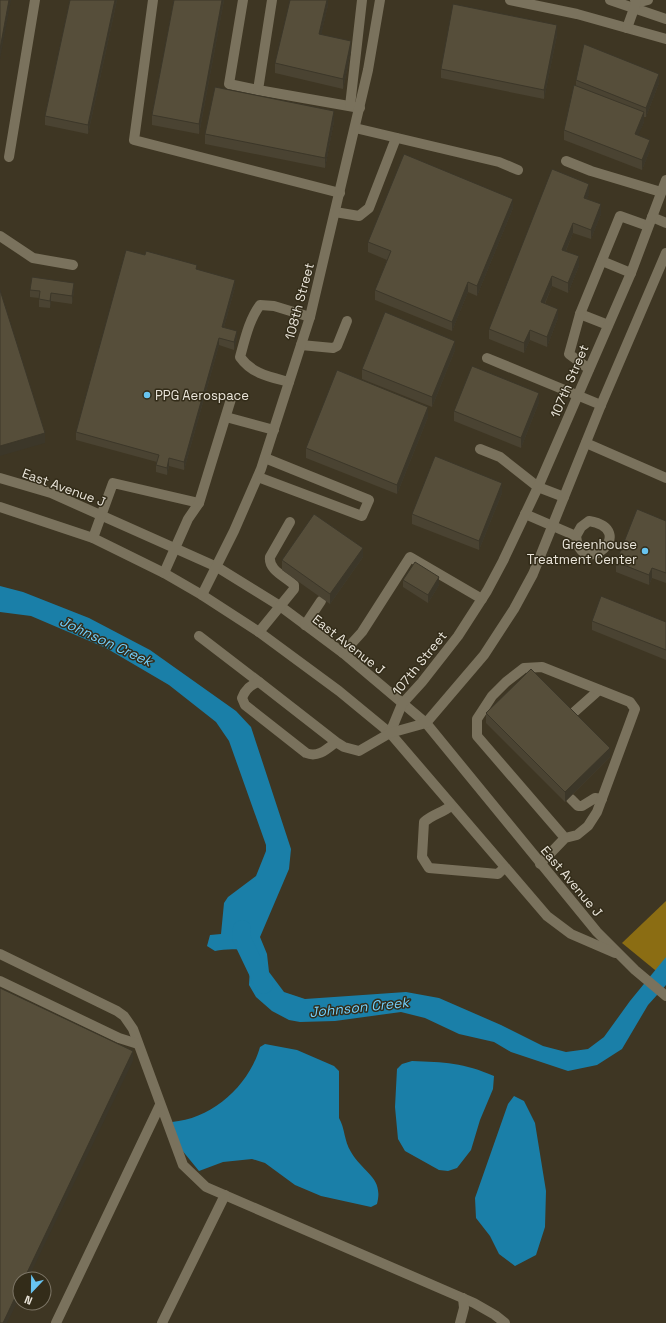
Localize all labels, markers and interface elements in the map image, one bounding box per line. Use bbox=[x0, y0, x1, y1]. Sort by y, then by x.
street label: 108th Street bbox=[281, 261, 318, 341]
street label: 107th Street bbox=[546, 342, 593, 420]
place label: PPG Aerospace bbox=[155, 387, 249, 404]
marker: PPG Aerospace bbox=[142, 390, 152, 400]
street label: East Avenue J bbox=[20, 465, 108, 511]
place label: Greenhouse Treatment Center bbox=[527, 536, 637, 568]
marker: Greenhouse Treatment Center bbox=[640, 546, 650, 556]
street label: East Avenue J bbox=[309, 611, 389, 678]
water label: Johnson Creek bbox=[57, 612, 156, 671]
street label: 107th Street bbox=[388, 628, 451, 699]
street label: East Avenue J bbox=[537, 842, 606, 921]
water label: Johnson Creek bbox=[308, 993, 411, 1021]
north arrow bbox=[12, 1271, 52, 1311]
text: N bbox=[22, 1292, 34, 1308]

